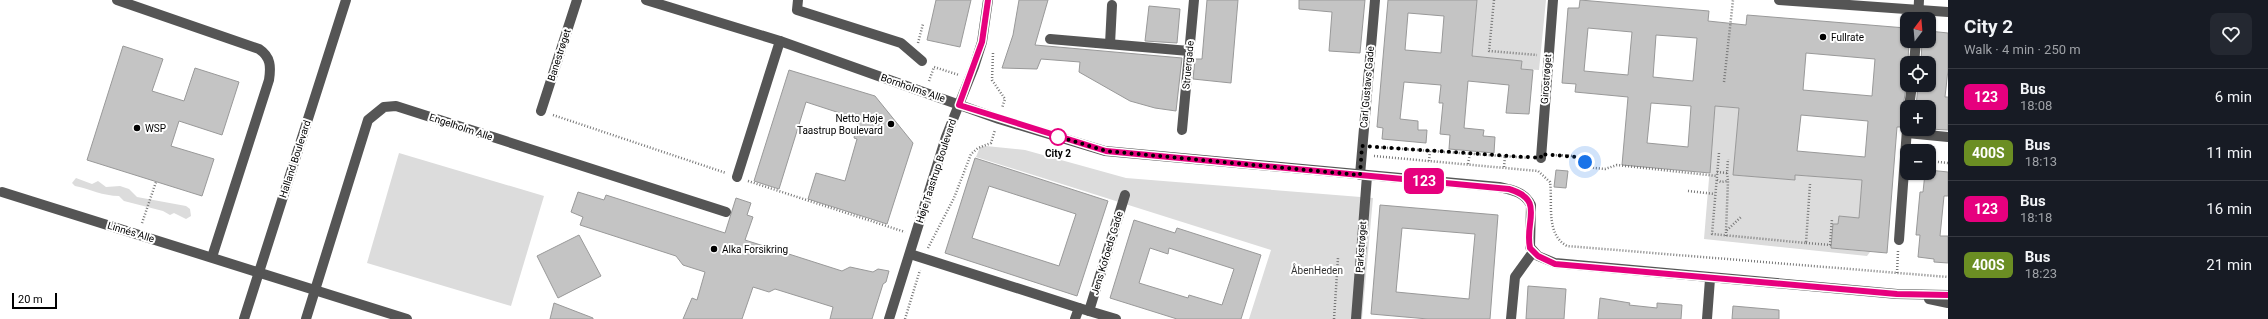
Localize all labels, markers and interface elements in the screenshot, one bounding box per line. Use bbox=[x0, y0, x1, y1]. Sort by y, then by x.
north arrow bbox=[1900, 12, 1936, 48]
map controls bbox=[1900, 12, 1936, 180]
button: heart bbox=[2210, 13, 2252, 55]
text: City 2 bbox=[1964, 15, 2013, 38]
street label: Banestrøget bbox=[545, 28, 573, 82]
marker: Fullrate bbox=[1818, 32, 1828, 42]
place label: Fullrate bbox=[1831, 32, 1864, 43]
street label: Struergade bbox=[1180, 40, 1196, 90]
text: Walk · 4 min · 250 m bbox=[1964, 42, 2081, 57]
street label: Carl Gustavs Gade bbox=[1358, 46, 1376, 128]
street label: Girostrøget bbox=[1539, 54, 1553, 104]
button: locate bbox=[1900, 56, 1936, 92]
street label: Bornholms Alle bbox=[879, 72, 947, 104]
text: Bus bbox=[2020, 80, 2046, 98]
text: 6 min bbox=[2215, 88, 2252, 106]
text: 123 bbox=[1974, 89, 1998, 105]
text: 18:08 bbox=[2020, 98, 2052, 113]
button: + bbox=[1900, 100, 1936, 136]
street label: Engelholm Alle bbox=[428, 112, 494, 142]
place label: Netto Høje Taastrup Boulevard bbox=[797, 113, 883, 136]
street label: Høje Taastrup Boulevard bbox=[914, 118, 958, 224]
street label: Halland Boulevard bbox=[277, 119, 313, 199]
marker: Netto Høje Taastrup Boulevard bbox=[886, 119, 896, 129]
marker: WSP bbox=[132, 123, 142, 133]
place label: WSP bbox=[145, 123, 166, 134]
marker: City 2 bbox=[1049, 128, 1067, 146]
text: Bus bbox=[2025, 136, 2050, 154]
button: − bbox=[1900, 144, 1936, 180]
text: 11 min bbox=[2206, 144, 2252, 162]
text: 400S bbox=[1972, 145, 2005, 161]
place label: City 2 bbox=[1045, 148, 1071, 159]
your location bbox=[1575, 152, 1595, 172]
text: 18:13 bbox=[2025, 154, 2057, 169]
line badge: 123 bbox=[1401, 168, 1447, 194]
text: 123 bbox=[1412, 173, 1436, 189]
text: Bus bbox=[2020, 192, 2046, 210]
text: 16 min bbox=[2206, 200, 2252, 218]
text: 123 bbox=[1974, 201, 1998, 217]
street label: Jens Kofoeds Gade bbox=[1089, 210, 1125, 296]
text: 18:18 bbox=[2020, 210, 2052, 225]
street label: Linnés Alle bbox=[106, 220, 156, 244]
street label: Parkstrøget bbox=[1354, 221, 1368, 273]
marker: Alka Forsikring bbox=[709, 244, 719, 254]
place label: Alka Forsikring bbox=[722, 244, 788, 255]
text: Bus bbox=[2025, 248, 2050, 266]
text: 21 min bbox=[2206, 256, 2252, 274]
text: 400S bbox=[1972, 257, 2005, 273]
park label: ÅbenHeden bbox=[1291, 263, 1343, 276]
text: 18:23 bbox=[2025, 266, 2057, 281]
scale bar bbox=[12, 291, 57, 310]
text: 20 m bbox=[18, 293, 43, 306]

